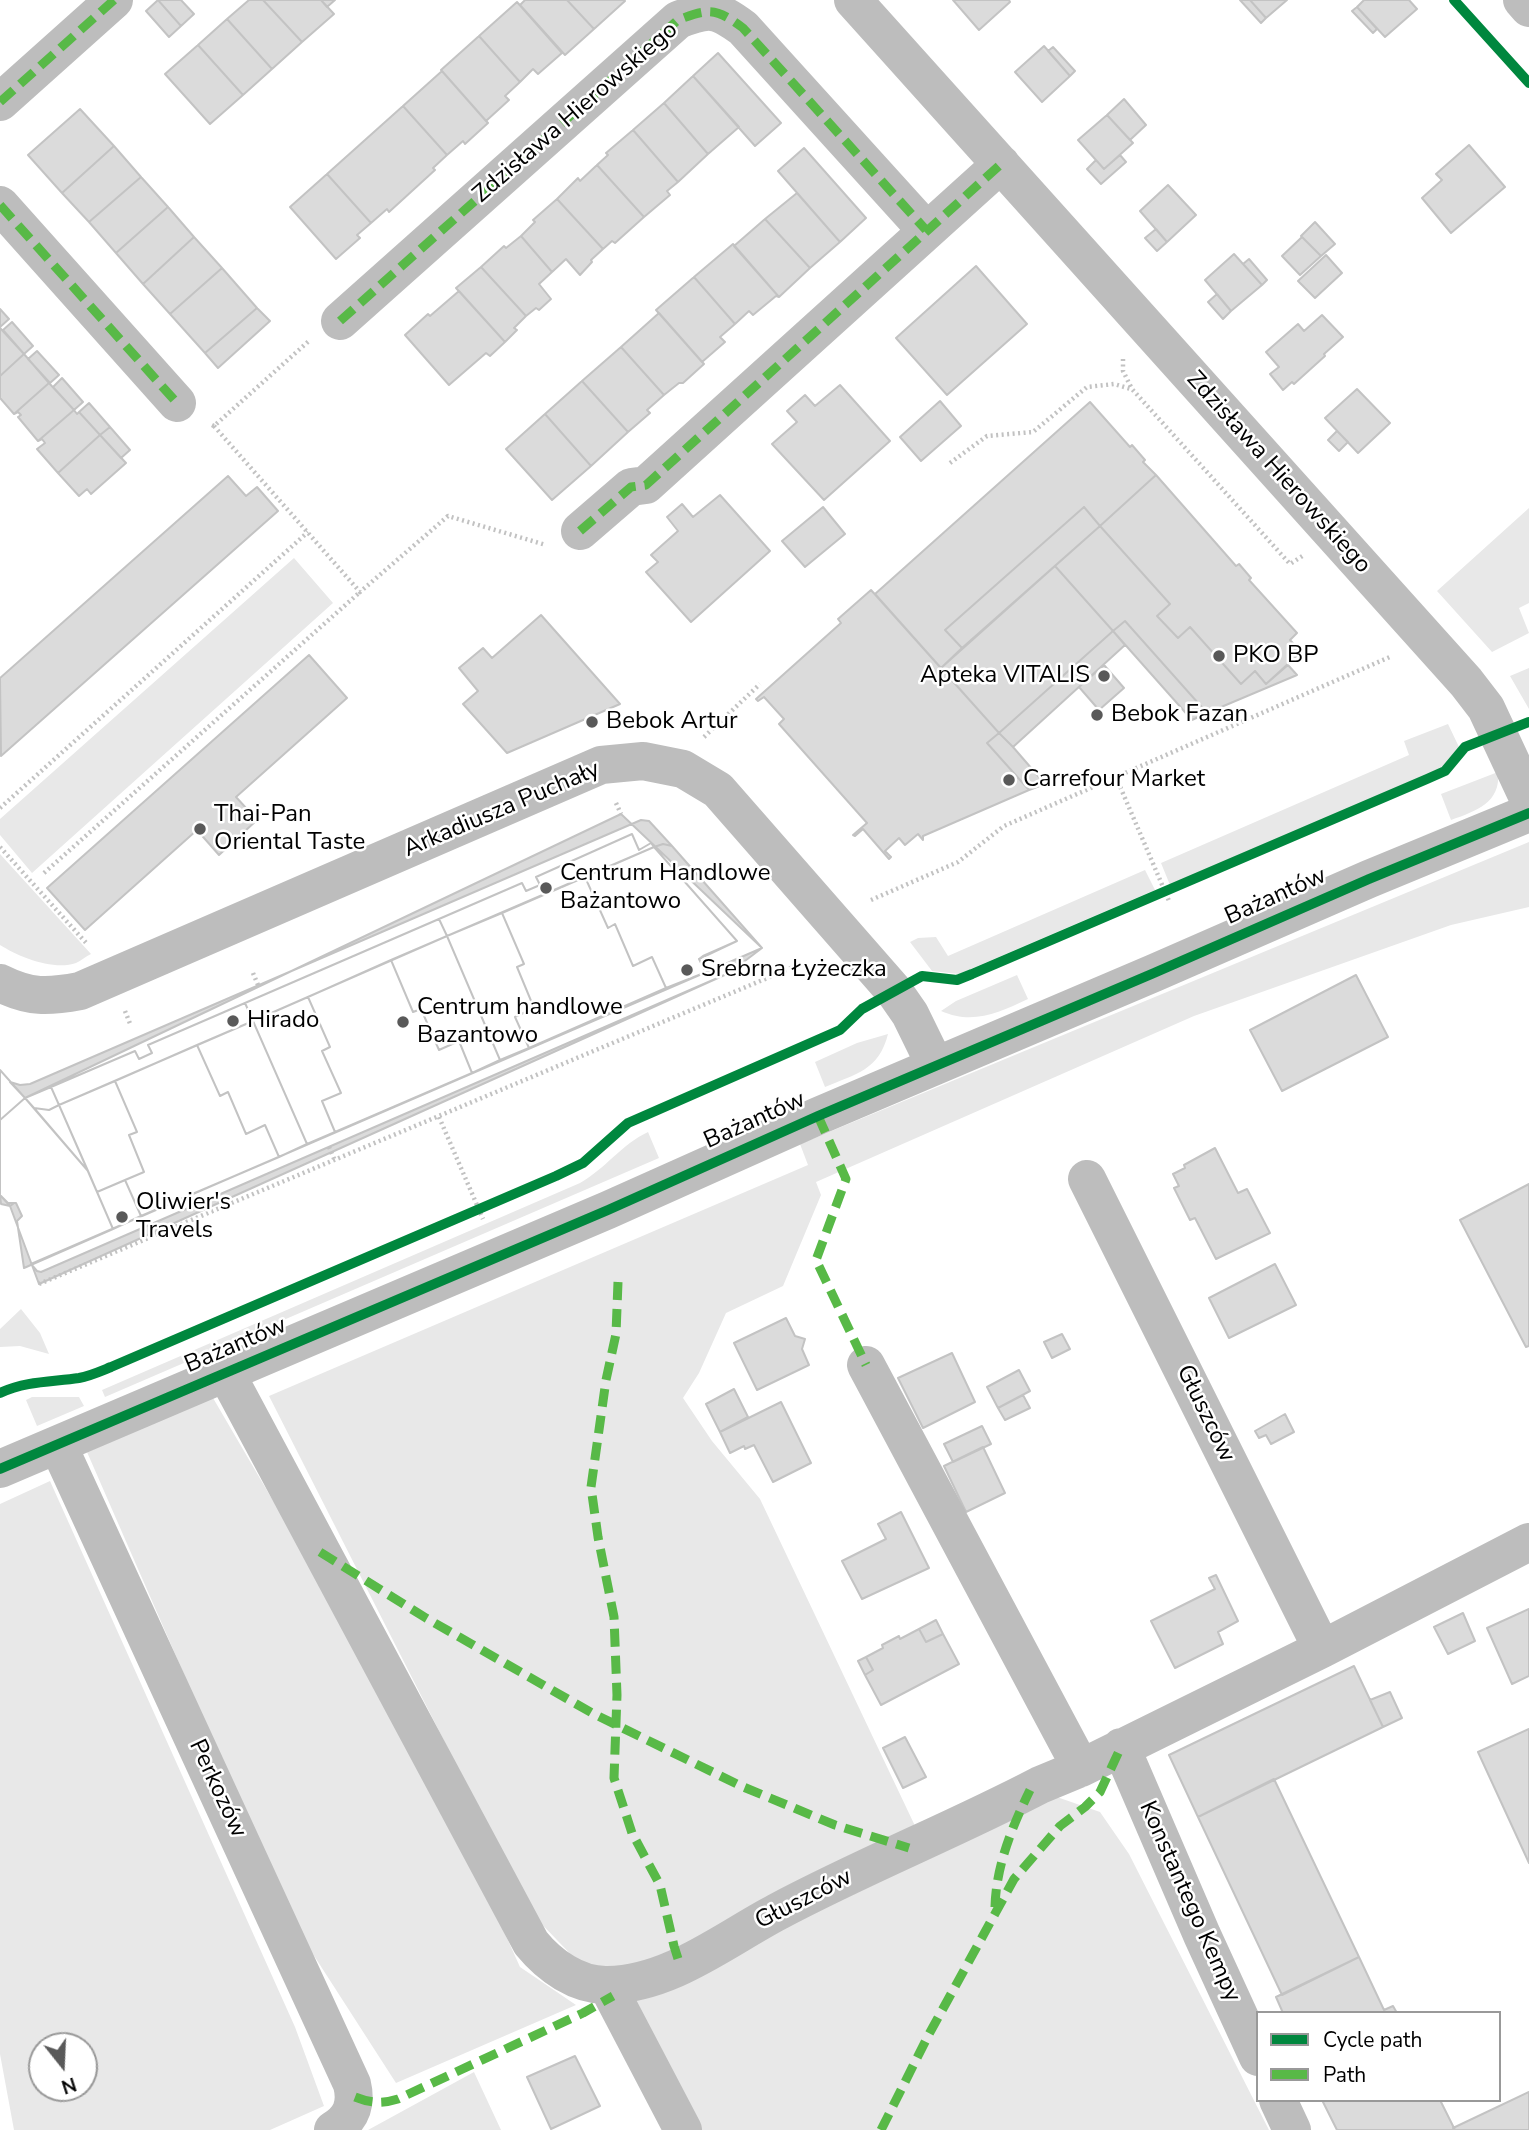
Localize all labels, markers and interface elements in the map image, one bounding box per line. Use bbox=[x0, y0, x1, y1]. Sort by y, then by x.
street label: Zdzisława Hierowskiego bbox=[468, 16, 684, 210]
street label: Zdzisława Hierowskiego bbox=[1180, 366, 1376, 580]
place label: PKO BP bbox=[1233, 642, 1318, 670]
marker: PKO BP bbox=[1211, 648, 1227, 664]
place label: Apteka VITALIS bbox=[920, 662, 1090, 690]
marker: Apteka VITALIS bbox=[1096, 668, 1112, 684]
place label: Bebok Fazan bbox=[1111, 701, 1248, 729]
marker: Bebok Fazan bbox=[1089, 707, 1105, 723]
place label: Bebok Artur bbox=[606, 708, 738, 736]
marker: Bebok Artur bbox=[584, 714, 600, 730]
street label: Arkadiusza Puchały bbox=[400, 756, 604, 864]
place label: Carrefour Market bbox=[1023, 766, 1205, 794]
marker: Carrefour Market bbox=[1001, 772, 1017, 788]
place label: Thai-Pan Oriental Taste bbox=[214, 801, 365, 857]
marker: Thai-Pan Oriental Taste bbox=[192, 821, 208, 837]
place label: Centrum Handlowe Bażantowo bbox=[560, 860, 770, 916]
street label: Bażantów bbox=[1221, 862, 1331, 932]
marker: Centrum Handlowe Bażantowo bbox=[538, 880, 554, 896]
place label: Srebrna Łyżeczka bbox=[701, 956, 887, 984]
marker: Srebrna Łyżeczka bbox=[679, 962, 695, 978]
place label: Centrum handlowe Bazantowo bbox=[417, 994, 623, 1050]
place label: Hirado bbox=[247, 1007, 319, 1035]
marker: Hirado bbox=[225, 1013, 241, 1029]
marker: Centrum handlowe Bazantowo bbox=[395, 1014, 411, 1030]
street label: Bażantów bbox=[700, 1086, 810, 1156]
place label: Oliwier's Travels bbox=[136, 1189, 231, 1245]
marker: Oliwier's Travels bbox=[114, 1209, 130, 1225]
street label: Bażantów bbox=[181, 1312, 291, 1380]
street label: Głuszców bbox=[1169, 1361, 1241, 1467]
street label: Perkozów bbox=[182, 1735, 252, 1843]
street label: Konstantego Kempy bbox=[1132, 1797, 1246, 2007]
street label: Głuszców bbox=[751, 1863, 857, 1937]
legend bbox=[1256, 2011, 1501, 2102]
text: Cycle path bbox=[1323, 2026, 1422, 2054]
north arrow bbox=[28, 2032, 98, 2102]
text: Path bbox=[1323, 2061, 1366, 2089]
text: N bbox=[58, 2071, 80, 2100]

